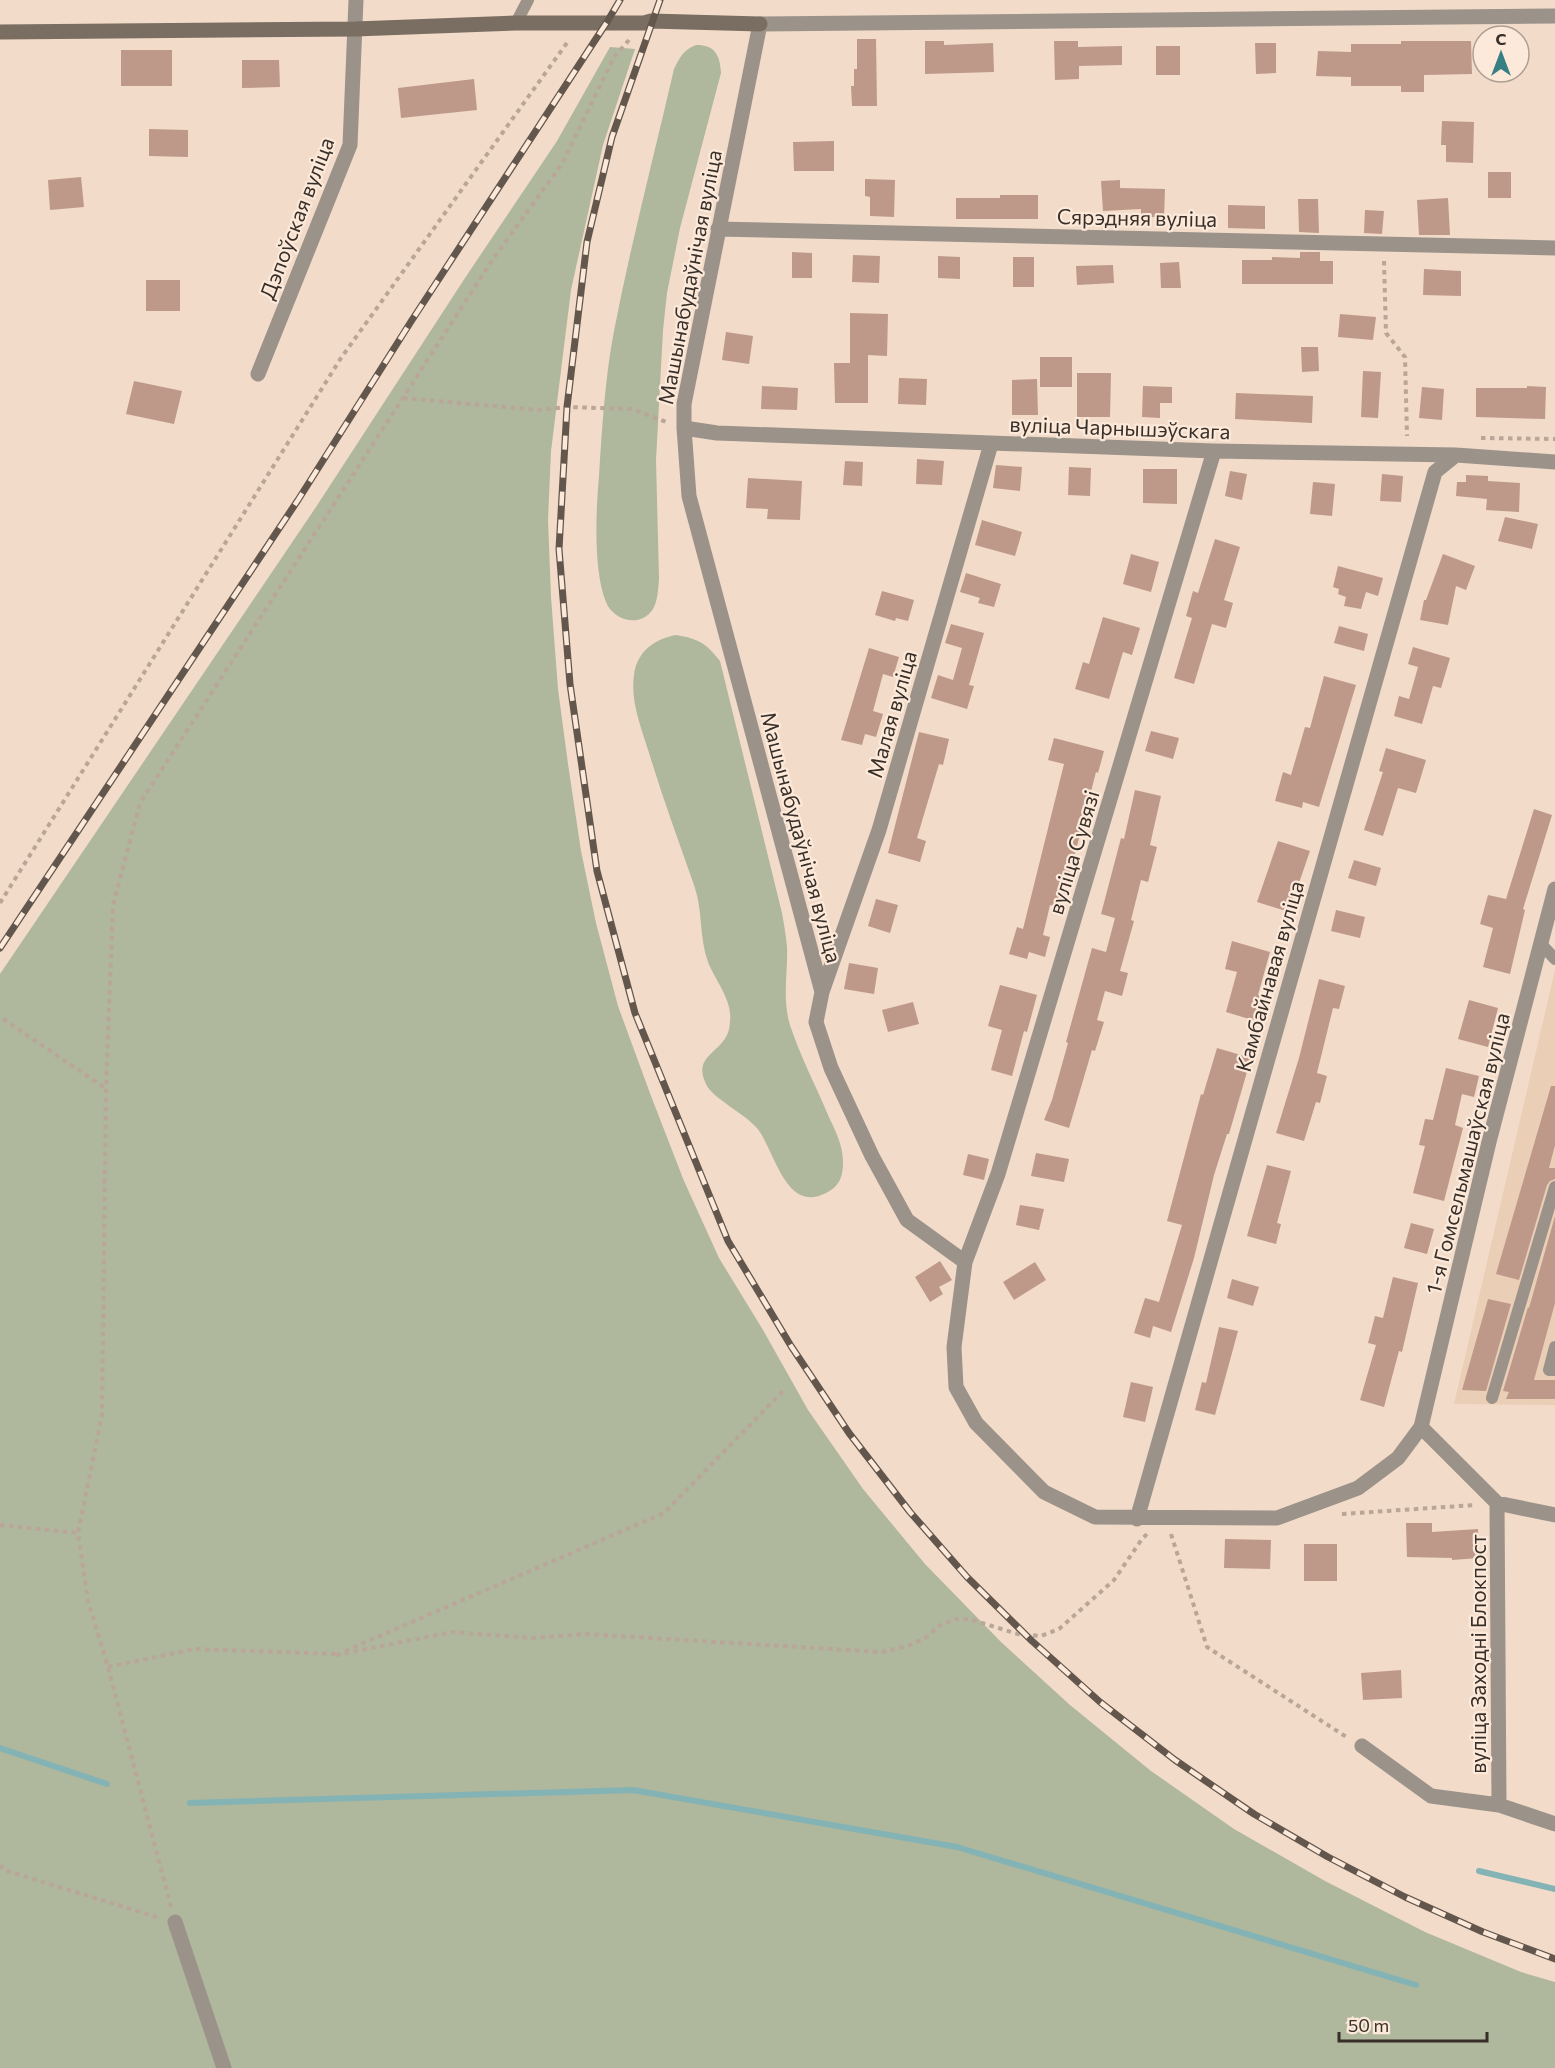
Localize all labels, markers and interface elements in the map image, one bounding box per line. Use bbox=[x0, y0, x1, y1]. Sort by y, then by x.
north arrow bbox=[1471, 24, 1531, 84]
text: С bbox=[1496, 29, 1507, 48]
street label: Дэпоўская вуліца bbox=[254, 134, 338, 302]
street label: Машынабудаўнічая вуліца bbox=[652, 148, 726, 406]
street label: Сярэдняя вуліца bbox=[1057, 203, 1217, 231]
street label: вуліца Чарнышэўскага bbox=[1009, 411, 1231, 443]
street label: Малая вуліца bbox=[861, 648, 921, 780]
street label: Машынабудаўнічая вуліца bbox=[756, 709, 848, 965]
street label: вуліца Сувязі bbox=[1042, 787, 1104, 917]
street label: Камбайнавая вуліца bbox=[1230, 878, 1308, 1074]
street label: 1-я Гомсельмашаўская вуліца bbox=[1420, 1010, 1514, 1296]
street label: вуліца Заходні Блокпост bbox=[1465, 1534, 1490, 1774]
scale bar bbox=[1339, 2005, 1488, 2043]
text: 50 m bbox=[1348, 2014, 1389, 2036]

